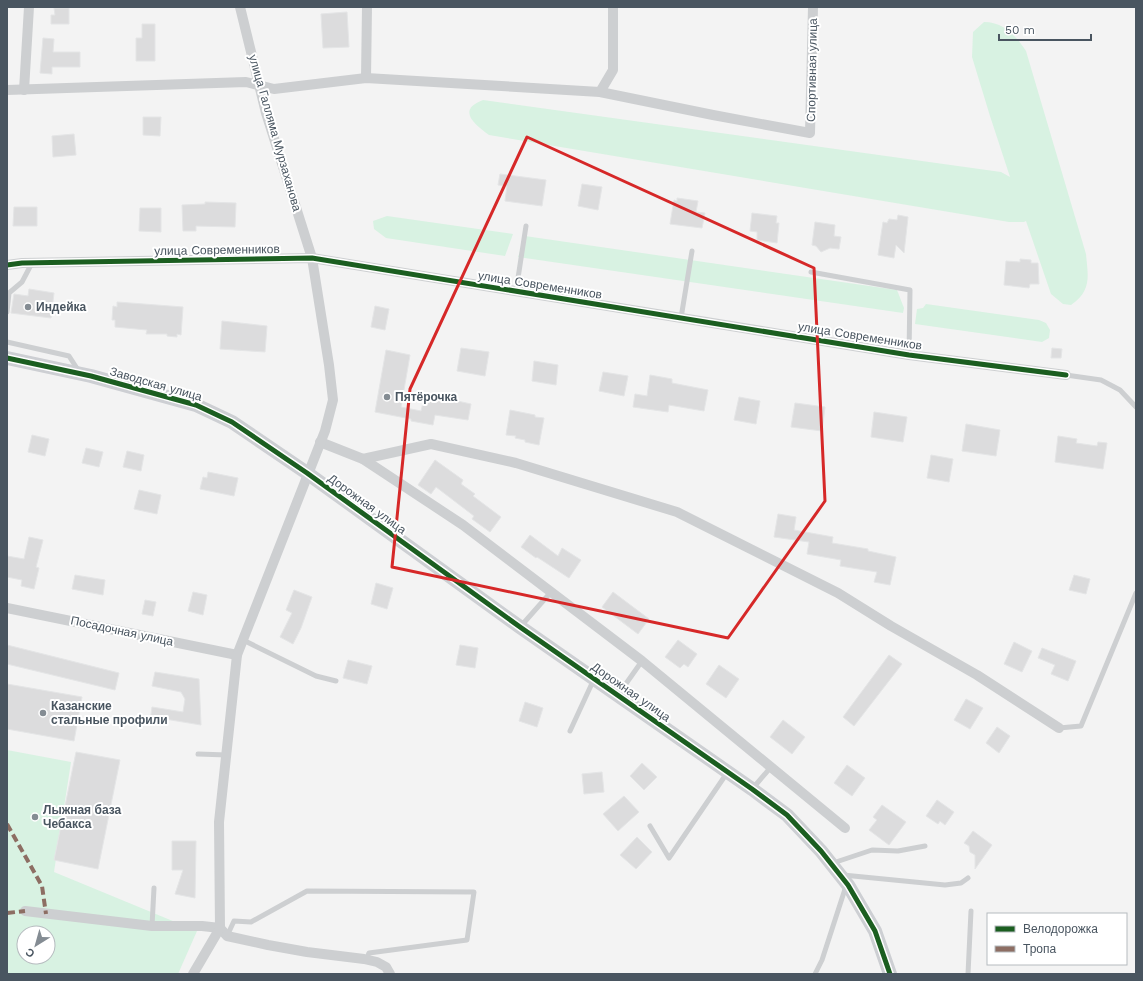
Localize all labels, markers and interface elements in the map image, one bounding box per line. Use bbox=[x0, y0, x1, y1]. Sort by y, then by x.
scale bar bbox=[999, 16, 1091, 42]
street label: Спортивная улица bbox=[804, 18, 820, 122]
text: 50 m bbox=[1005, 23, 1035, 37]
street label: улица Галляма Мурзаханова bbox=[246, 53, 304, 213]
street label: улица Современников bbox=[154, 242, 280, 258]
street label: улица Современников bbox=[477, 268, 603, 302]
place label: Индейка bbox=[36, 300, 87, 314]
marker: Индейка bbox=[23, 302, 33, 312]
street label: улица Современников bbox=[797, 319, 923, 353]
street label: Заводская улица bbox=[108, 364, 204, 404]
place label: Пятёрочка bbox=[395, 390, 458, 404]
marker: Пятёрочка bbox=[382, 392, 392, 402]
street label: Дорожная улица bbox=[325, 471, 409, 537]
street label: Посадочная улица bbox=[69, 613, 175, 649]
street label: Дорожная улица bbox=[589, 660, 673, 725]
place label: Казанские стальные профили bbox=[51, 699, 168, 727]
marker: Казанские стальные профили bbox=[38, 708, 48, 718]
place label: Лыжная база Чебакса bbox=[43, 803, 122, 831]
marker: Лыжная база Чебакса bbox=[30, 812, 40, 822]
legend bbox=[987, 913, 1127, 965]
text: Велодорожка bbox=[1023, 922, 1098, 936]
north arrow bbox=[16, 925, 56, 965]
text: Тропа bbox=[1023, 942, 1057, 956]
text: С bbox=[23, 945, 37, 960]

